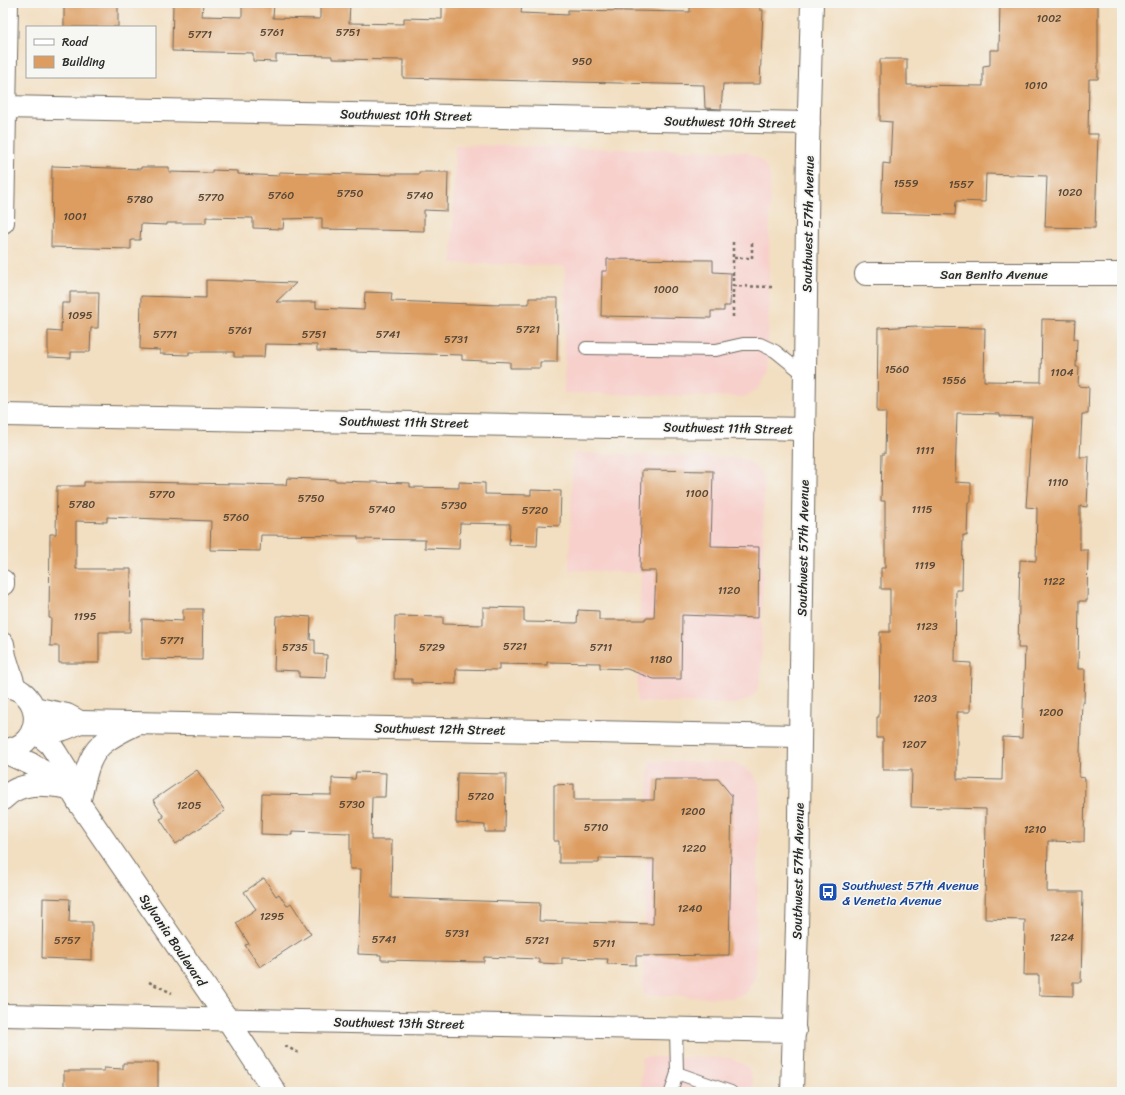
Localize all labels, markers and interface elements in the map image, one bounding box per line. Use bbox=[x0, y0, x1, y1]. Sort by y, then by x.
house number: 1002 bbox=[1037, 9, 1062, 28]
house number: 5761 bbox=[260, 23, 284, 42]
house number: 5751 bbox=[336, 23, 360, 42]
house number: 5771 bbox=[188, 25, 212, 44]
legend bbox=[26, 26, 156, 78]
text: Road bbox=[62, 31, 89, 53]
text: Building bbox=[62, 51, 105, 73]
house number: 950 bbox=[572, 52, 592, 71]
house number: 1010 bbox=[1024, 76, 1048, 95]
street label: Southwest 10th Street bbox=[340, 102, 472, 128]
street label: Southwest 10th Street bbox=[664, 109, 796, 135]
street label: Southwest 57th Avenue bbox=[795, 155, 821, 293]
house number: 1559 bbox=[894, 174, 919, 193]
house number: 1557 bbox=[949, 175, 974, 194]
house number: 1020 bbox=[1058, 183, 1083, 202]
house number: 5750 bbox=[337, 184, 363, 203]
house number: 5760 bbox=[268, 186, 294, 205]
house number: 5740 bbox=[407, 186, 433, 205]
house number: 5770 bbox=[198, 188, 224, 207]
house number: 5780 bbox=[127, 190, 153, 209]
house number: 1001 bbox=[63, 207, 87, 226]
street label: San Benito Avenue bbox=[940, 263, 1048, 286]
house number: 1000 bbox=[653, 280, 679, 299]
house number: 1095 bbox=[67, 306, 93, 325]
house number: 5721 bbox=[516, 320, 540, 339]
house number: 5761 bbox=[228, 321, 252, 340]
house number: 5771 bbox=[153, 325, 177, 344]
house number: 5751 bbox=[302, 325, 326, 344]
house number: 5741 bbox=[376, 325, 401, 344]
house number: 5731 bbox=[444, 330, 468, 349]
house number: 1560 bbox=[885, 360, 909, 379]
house number: 1104 bbox=[1050, 363, 1074, 382]
house number: 1556 bbox=[942, 371, 966, 390]
street label: Southwest 11th Street bbox=[339, 409, 469, 435]
street label: Southwest 11th Street bbox=[663, 415, 793, 441]
house number: 1111 bbox=[916, 441, 935, 460]
house number: 1110 bbox=[1047, 473, 1069, 492]
street label: Southwest 57th Avenue bbox=[790, 479, 816, 617]
house number: 1100 bbox=[685, 484, 709, 503]
house number: 5770 bbox=[149, 485, 175, 504]
house number: 5750 bbox=[298, 489, 324, 508]
house number: 5780 bbox=[69, 495, 95, 514]
house number: 5730 bbox=[441, 496, 467, 515]
house number: 5740 bbox=[369, 500, 395, 519]
house number: 1115 bbox=[912, 500, 933, 519]
house number: 5720 bbox=[522, 501, 548, 520]
house number: 5760 bbox=[223, 508, 249, 527]
house number: 1119 bbox=[915, 556, 936, 575]
house number: 1122 bbox=[1043, 572, 1066, 591]
house number: 1120 bbox=[718, 581, 740, 600]
house number: 1195 bbox=[74, 607, 97, 626]
house number: 1123 bbox=[916, 617, 938, 636]
house number: 5771 bbox=[160, 631, 184, 650]
house number: 5721 bbox=[503, 637, 527, 656]
house number: 5735 bbox=[282, 638, 308, 657]
house number: 5729 bbox=[419, 638, 445, 657]
house number: 5711 bbox=[590, 638, 612, 657]
house number: 1180 bbox=[649, 650, 673, 669]
house number: 1203 bbox=[913, 689, 937, 708]
house number: 1200 bbox=[1039, 703, 1064, 722]
street label: Southwest 12th Street bbox=[374, 716, 506, 742]
house number: 1207 bbox=[902, 735, 927, 754]
house number: 5720 bbox=[468, 787, 494, 806]
house number: 5730 bbox=[339, 795, 365, 814]
house number: 1205 bbox=[177, 796, 202, 815]
house number: 1200 bbox=[681, 802, 706, 821]
street label: Southwest 57th Avenue bbox=[785, 802, 811, 940]
house number: 5710 bbox=[584, 818, 608, 837]
house number: 1210 bbox=[1024, 820, 1046, 839]
house number: 1220 bbox=[682, 839, 706, 858]
place label: Southwest 57th Avenue & Venetia Avenue bbox=[842, 874, 979, 912]
bus stop icon: Southwest 57th Avenue & Venetia Avenue bbox=[817, 881, 839, 903]
street label: Sylvania Boulevard bbox=[133, 889, 213, 992]
house number: 1240 bbox=[678, 899, 702, 918]
house number: 1295 bbox=[260, 907, 285, 926]
house number: 5731 bbox=[445, 924, 469, 943]
house number: 1224 bbox=[1050, 928, 1074, 947]
house number: 5741 bbox=[372, 930, 397, 949]
house number: 5757 bbox=[54, 931, 81, 950]
house number: 5721 bbox=[525, 931, 549, 950]
house number: 5711 bbox=[593, 934, 615, 953]
street label: Southwest 13th Street bbox=[333, 1010, 465, 1036]

